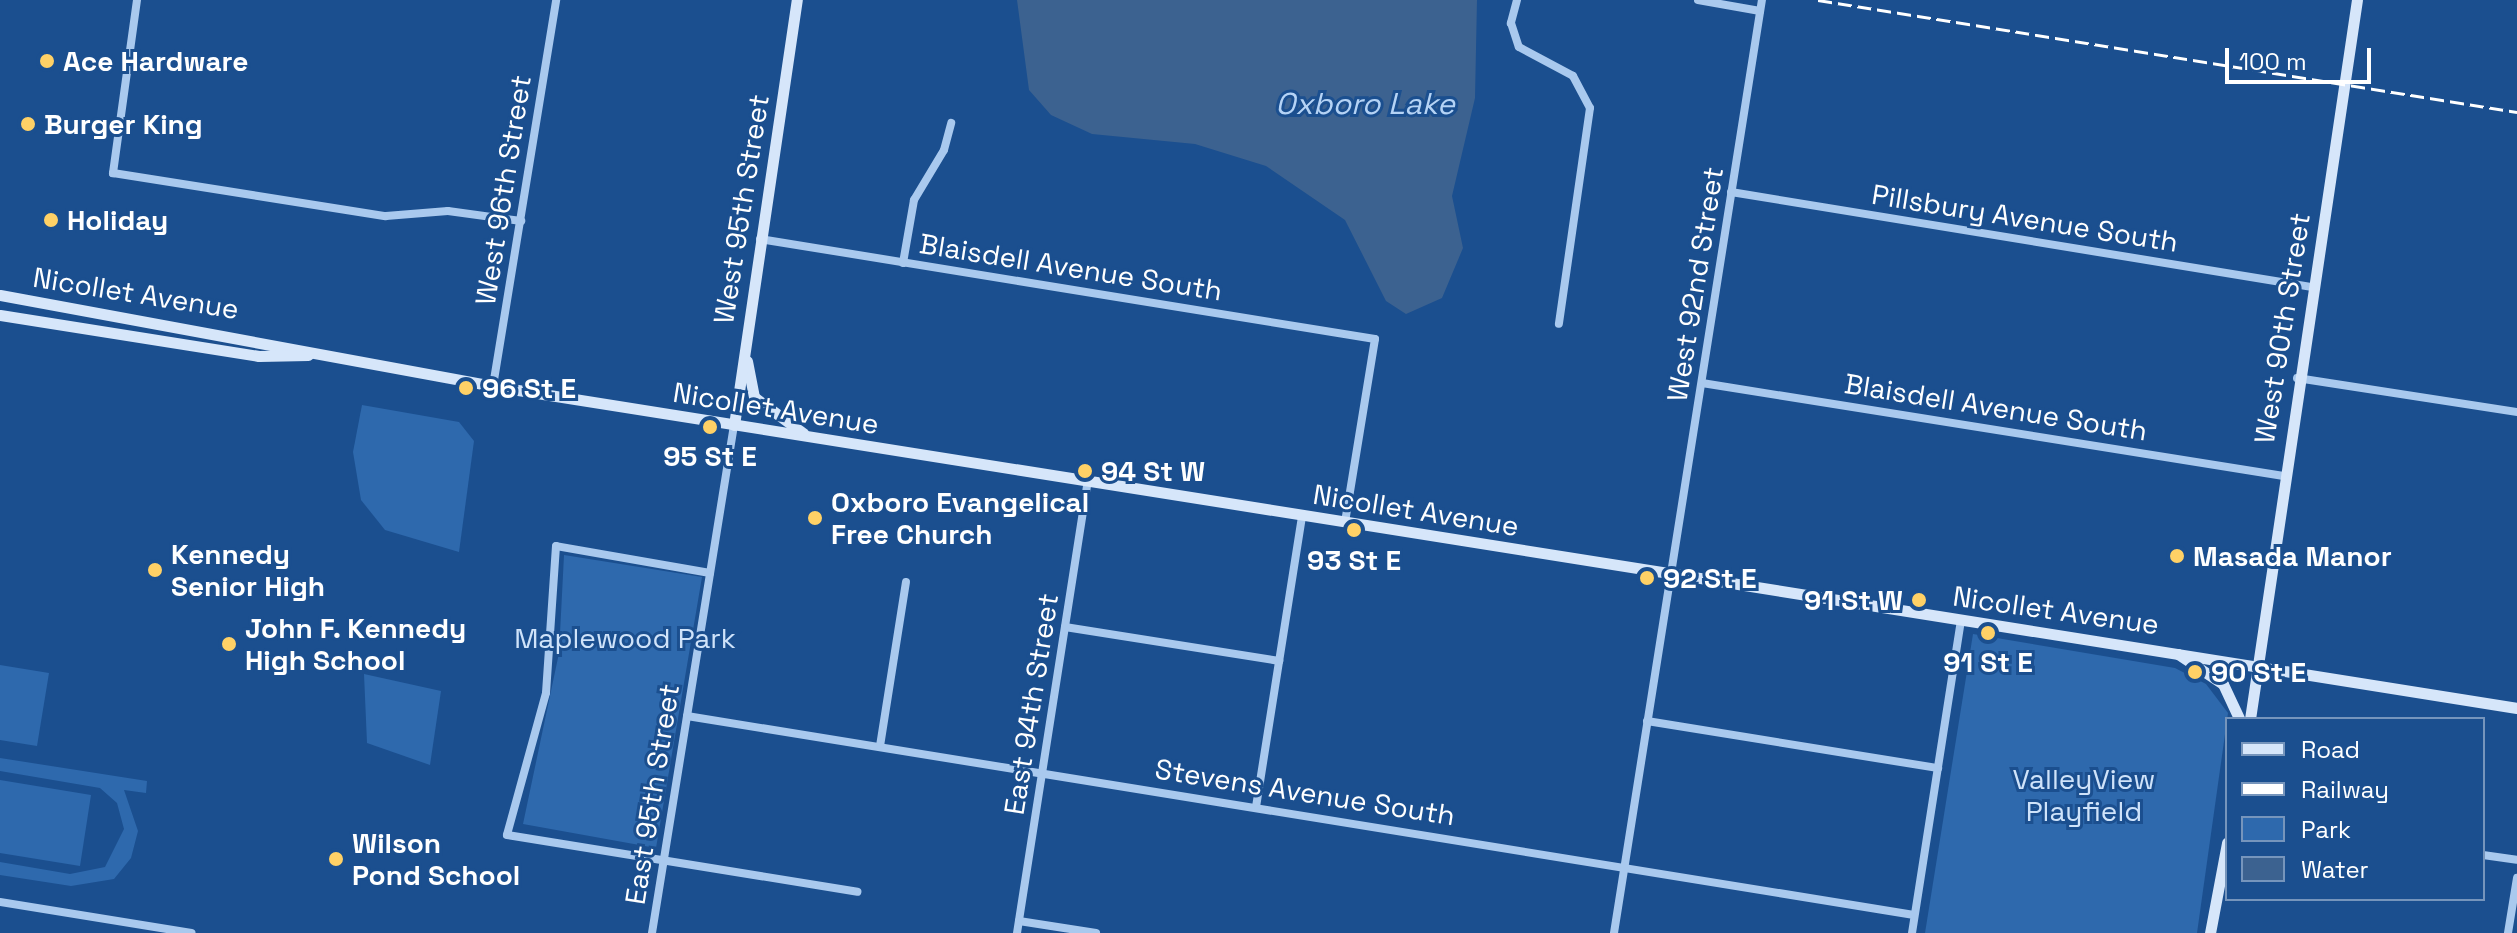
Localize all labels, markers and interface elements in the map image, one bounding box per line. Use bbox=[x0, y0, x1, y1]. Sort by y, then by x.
scale bar bbox=[2229, 32, 2375, 82]
place label: Ace Hardware bbox=[63, 44, 248, 78]
text: 100 m bbox=[2239, 46, 2307, 77]
marker: Ace Hardware bbox=[38, 52, 56, 70]
street label: West 96th Street bbox=[468, 73, 538, 307]
water label: Oxboro Lake bbox=[1275, 86, 1455, 122]
street label: West 95th Street bbox=[706, 92, 776, 326]
place label: Burger King bbox=[44, 107, 203, 141]
marker: Burger King bbox=[19, 115, 37, 133]
street label: West 92nd Street bbox=[1660, 164, 1730, 404]
street label: Pillsbury Avenue South bbox=[1869, 177, 2181, 259]
place label: Holiday bbox=[67, 203, 168, 237]
street label: West 90th Street bbox=[2247, 210, 2317, 446]
marker: Holiday bbox=[42, 211, 60, 229]
street label: Blaisdell Avenue South bbox=[917, 226, 1225, 308]
street label: Nicollet Avenue bbox=[31, 260, 241, 326]
street label: Blaisdell Avenue South bbox=[1842, 366, 2150, 448]
place label: 96 St E bbox=[482, 371, 576, 405]
street label: Nicollet Avenue bbox=[671, 375, 881, 441]
marker: 96 St E bbox=[457, 379, 475, 397]
marker: 95 St E bbox=[701, 418, 719, 436]
place label: 95 St E bbox=[663, 439, 757, 473]
place label: 94 St W bbox=[1101, 454, 1205, 488]
marker: 94 St W bbox=[1076, 462, 1094, 480]
street label: Nicollet Avenue bbox=[1311, 477, 1521, 543]
place label: Oxboro Evangelical Free Church bbox=[831, 485, 1089, 551]
marker: Oxboro Evangelical Free Church bbox=[806, 509, 824, 527]
marker: 93 St E bbox=[1345, 521, 1363, 539]
place label: Kennedy Senior High bbox=[171, 537, 325, 603]
place label: Masada Manor bbox=[2193, 539, 2392, 573]
place label: 93 St E bbox=[1307, 543, 1401, 577]
marker: Masada Manor bbox=[2168, 547, 2186, 565]
marker: Kennedy Senior High bbox=[146, 561, 164, 579]
place label: 92 St E bbox=[1663, 561, 1756, 595]
marker: 92 St E bbox=[1638, 569, 1656, 587]
street label: Nicollet Avenue bbox=[1951, 579, 2161, 641]
place label: 91 St W bbox=[1804, 583, 1903, 617]
street label: East 94th Street bbox=[997, 591, 1065, 817]
marker: 91 St W bbox=[1910, 591, 1928, 609]
place label: John F. Kennedy High School bbox=[245, 611, 467, 677]
park label: Maplewood Park bbox=[514, 621, 736, 655]
marker: 91 St E bbox=[1979, 624, 1997, 642]
marker: John F. Kennedy High School bbox=[220, 635, 238, 653]
place label: 91 St E bbox=[1943, 645, 2033, 679]
place label: 90 St E bbox=[2211, 655, 2306, 689]
marker: 90 St E bbox=[2186, 663, 2204, 681]
street label: East 95th Street bbox=[618, 681, 686, 907]
legend bbox=[2225, 717, 2485, 901]
text: Road bbox=[2301, 734, 2360, 765]
street label: Stevens Avenue South bbox=[1152, 752, 1458, 832]
park label: ValleyView Playfield bbox=[2013, 762, 2155, 828]
text: Railway bbox=[2301, 774, 2389, 805]
text: Park bbox=[2301, 814, 2351, 845]
place label: Wilson Pond School bbox=[352, 826, 520, 892]
marker: Wilson Pond School bbox=[327, 850, 345, 868]
text: Water bbox=[2301, 854, 2369, 885]

